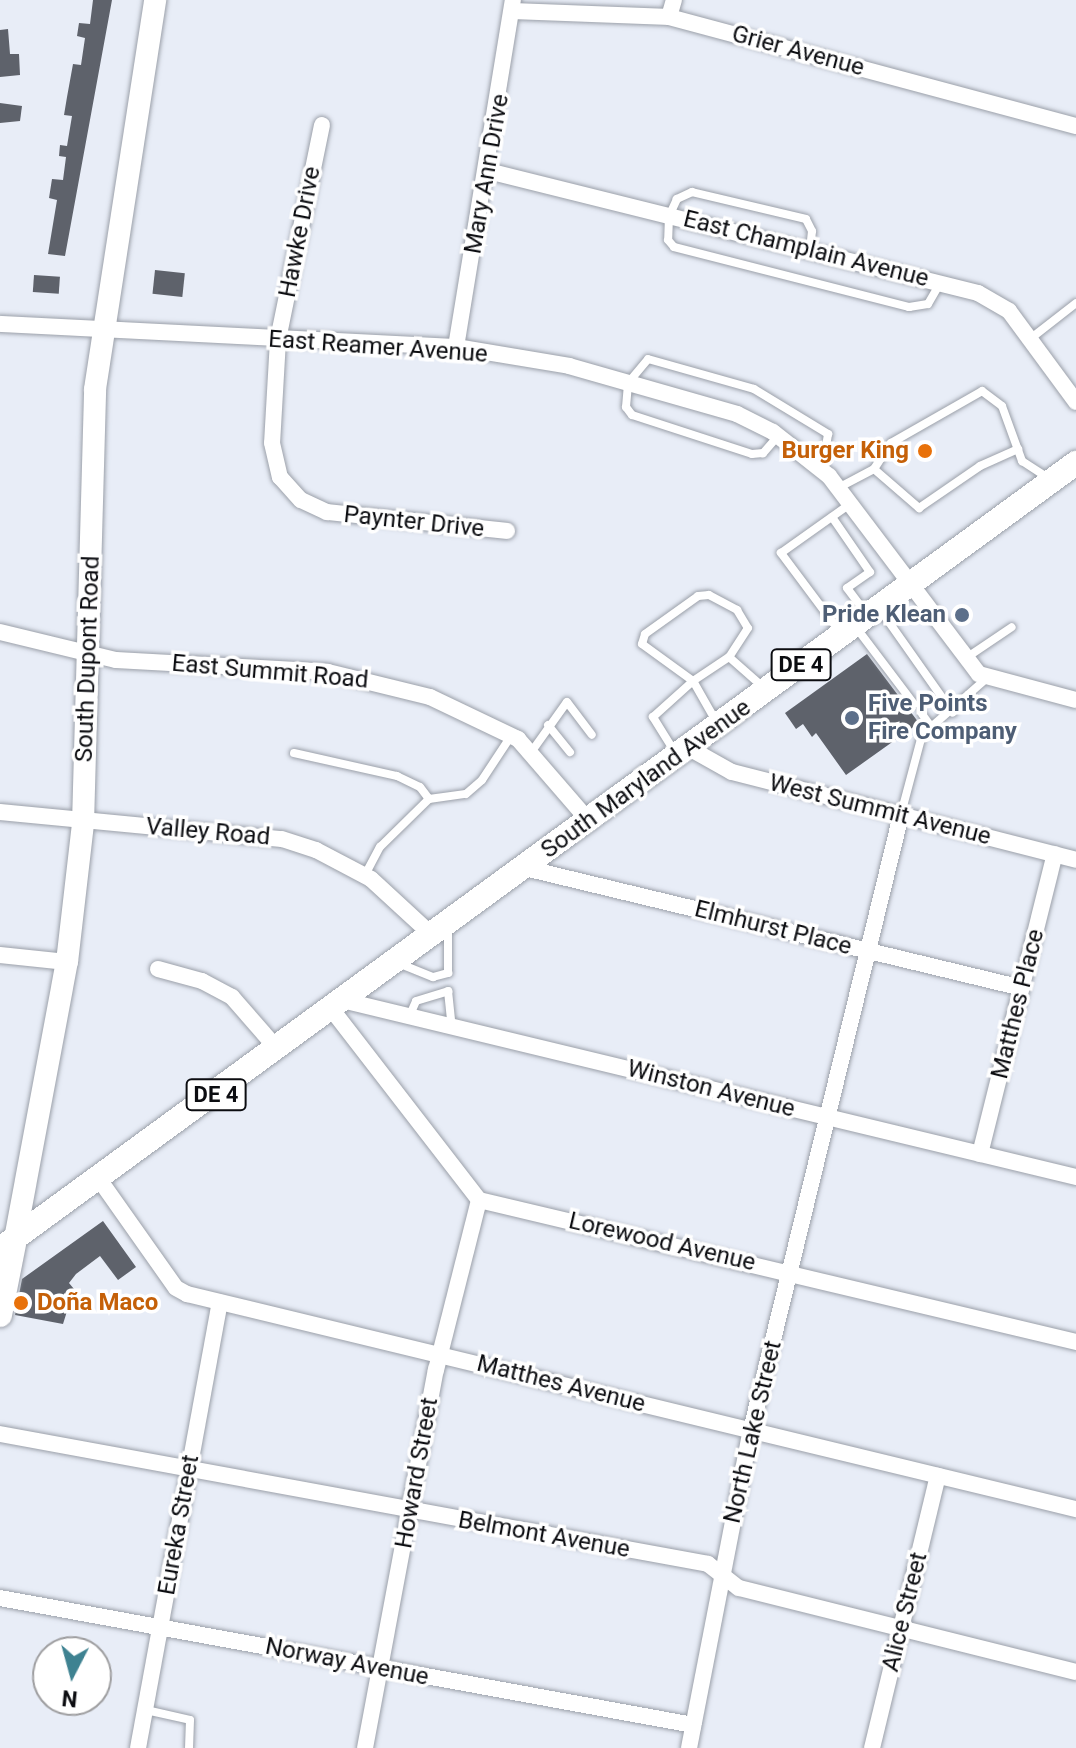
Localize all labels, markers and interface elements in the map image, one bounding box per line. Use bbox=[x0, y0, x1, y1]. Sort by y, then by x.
street label: Grier Avenue bbox=[729, 20, 867, 82]
street label: Mary Ann Drive bbox=[459, 92, 515, 256]
street label: Hawke Drive bbox=[273, 164, 327, 300]
street label: East Champlain Avenue bbox=[680, 205, 932, 293]
street label: East Reamer Avenue bbox=[267, 325, 489, 369]
place label: Burger King bbox=[781, 437, 909, 465]
marker: Burger King bbox=[916, 442, 934, 460]
street label: Paynter Drive bbox=[342, 500, 486, 544]
street label: South Dupont Road bbox=[70, 555, 106, 763]
place label: Pride Klean bbox=[822, 601, 946, 629]
marker: Pride Klean bbox=[953, 606, 971, 624]
road number: DE 4 bbox=[769, 647, 833, 683]
street label: East Summit Road bbox=[171, 649, 369, 695]
place label: Five Points Fire Company bbox=[868, 690, 1017, 746]
street label: South Maryland Avenue bbox=[536, 693, 756, 865]
marker: Five Points Fire Company bbox=[843, 709, 861, 727]
street label: West Summit Avenue bbox=[766, 769, 994, 851]
street label: Valley Road bbox=[145, 812, 271, 852]
street label: Elmhurst Place bbox=[692, 895, 854, 961]
street label: Matthes Place bbox=[985, 926, 1051, 1082]
street label: Winston Avenue bbox=[624, 1054, 798, 1124]
road number: DE 4 bbox=[184, 1077, 248, 1113]
street label: Lorewood Avenue bbox=[566, 1207, 758, 1277]
place label: Doña Maco bbox=[37, 1289, 158, 1317]
marker: Doña Maco bbox=[12, 1294, 30, 1312]
street label: North Lake Street bbox=[718, 1338, 788, 1526]
street label: Matthes Avenue bbox=[474, 1349, 648, 1419]
street label: Howard Street bbox=[390, 1395, 444, 1551]
street label: Eureka Street bbox=[153, 1453, 205, 1597]
street label: Belmont Avenue bbox=[456, 1506, 632, 1564]
street label: Alice Street bbox=[876, 1549, 934, 1675]
street label: Norway Avenue bbox=[263, 1632, 431, 1692]
north arrow bbox=[32, 1636, 112, 1716]
text: N bbox=[61, 1685, 79, 1712]

